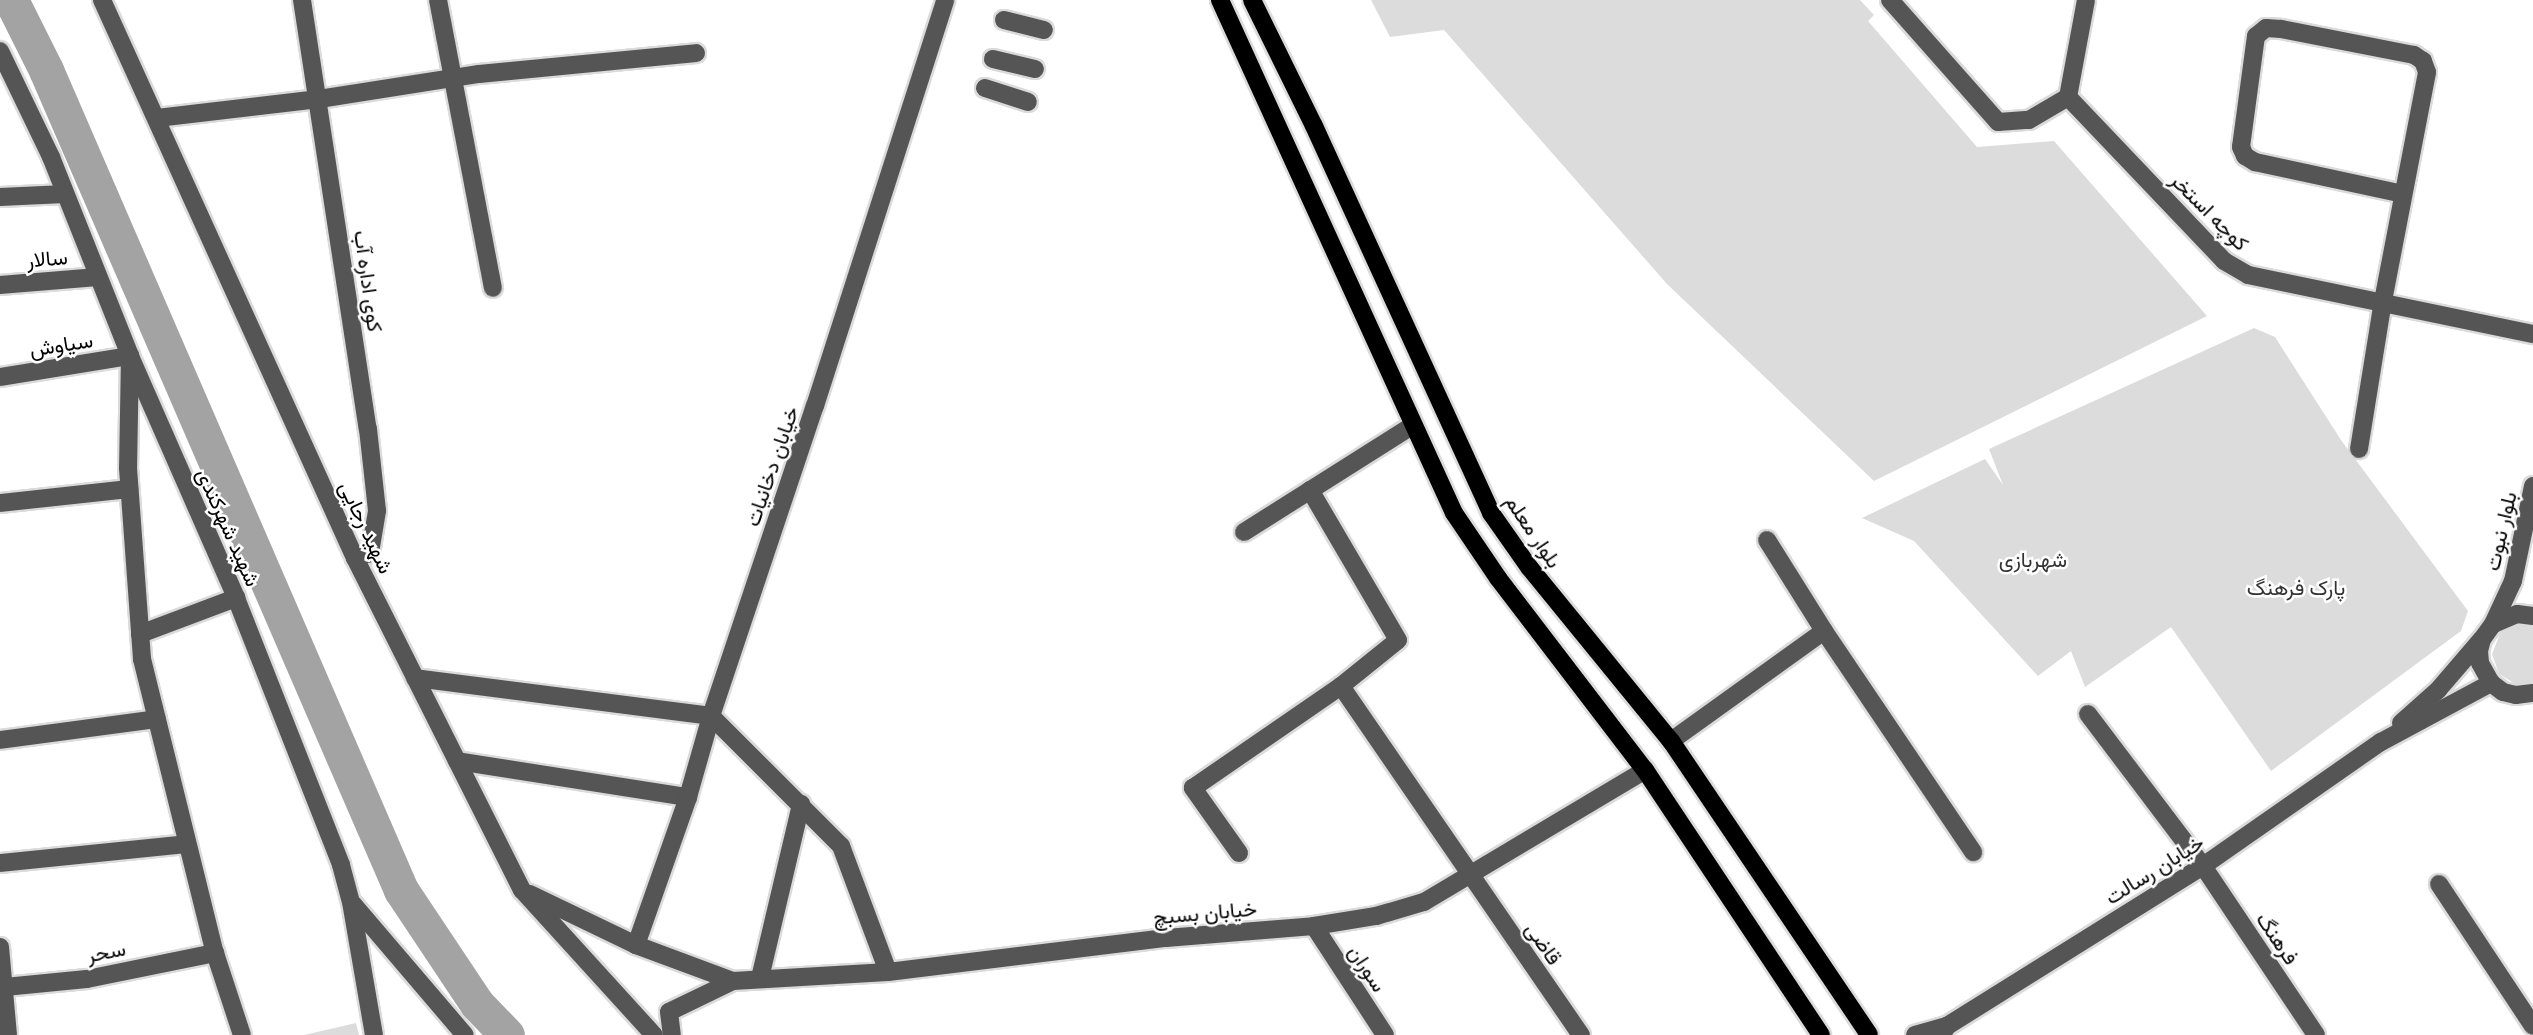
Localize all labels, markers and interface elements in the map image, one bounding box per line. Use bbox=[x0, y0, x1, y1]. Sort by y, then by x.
street label: کوچه استخر bbox=[2166, 167, 2254, 255]
street label: کوی اداره آب bbox=[349, 229, 389, 333]
street label: سالار bbox=[25, 244, 69, 272]
street label: سیاوش bbox=[28, 327, 94, 361]
street label: خیابان دخانیات bbox=[739, 403, 803, 529]
street label: شهید شهرکندی bbox=[192, 464, 266, 590]
street label: شهید رجایی bbox=[335, 477, 399, 577]
street label: بلوار نبوت bbox=[2479, 489, 2521, 573]
street label: بلوار معلم bbox=[1500, 490, 1568, 572]
park label: شهربازی bbox=[1999, 546, 2067, 572]
park label: پارک فرهنگ bbox=[2247, 574, 2345, 600]
street label: خیابان رسالت bbox=[2100, 829, 2208, 909]
street label: خیابان بسبچ bbox=[1152, 895, 1258, 929]
street label: فرهنگ bbox=[2251, 907, 2305, 969]
street label: قاضی bbox=[1520, 917, 1568, 969]
street label: سحر bbox=[84, 935, 128, 967]
street label: سوران bbox=[1344, 940, 1392, 996]

